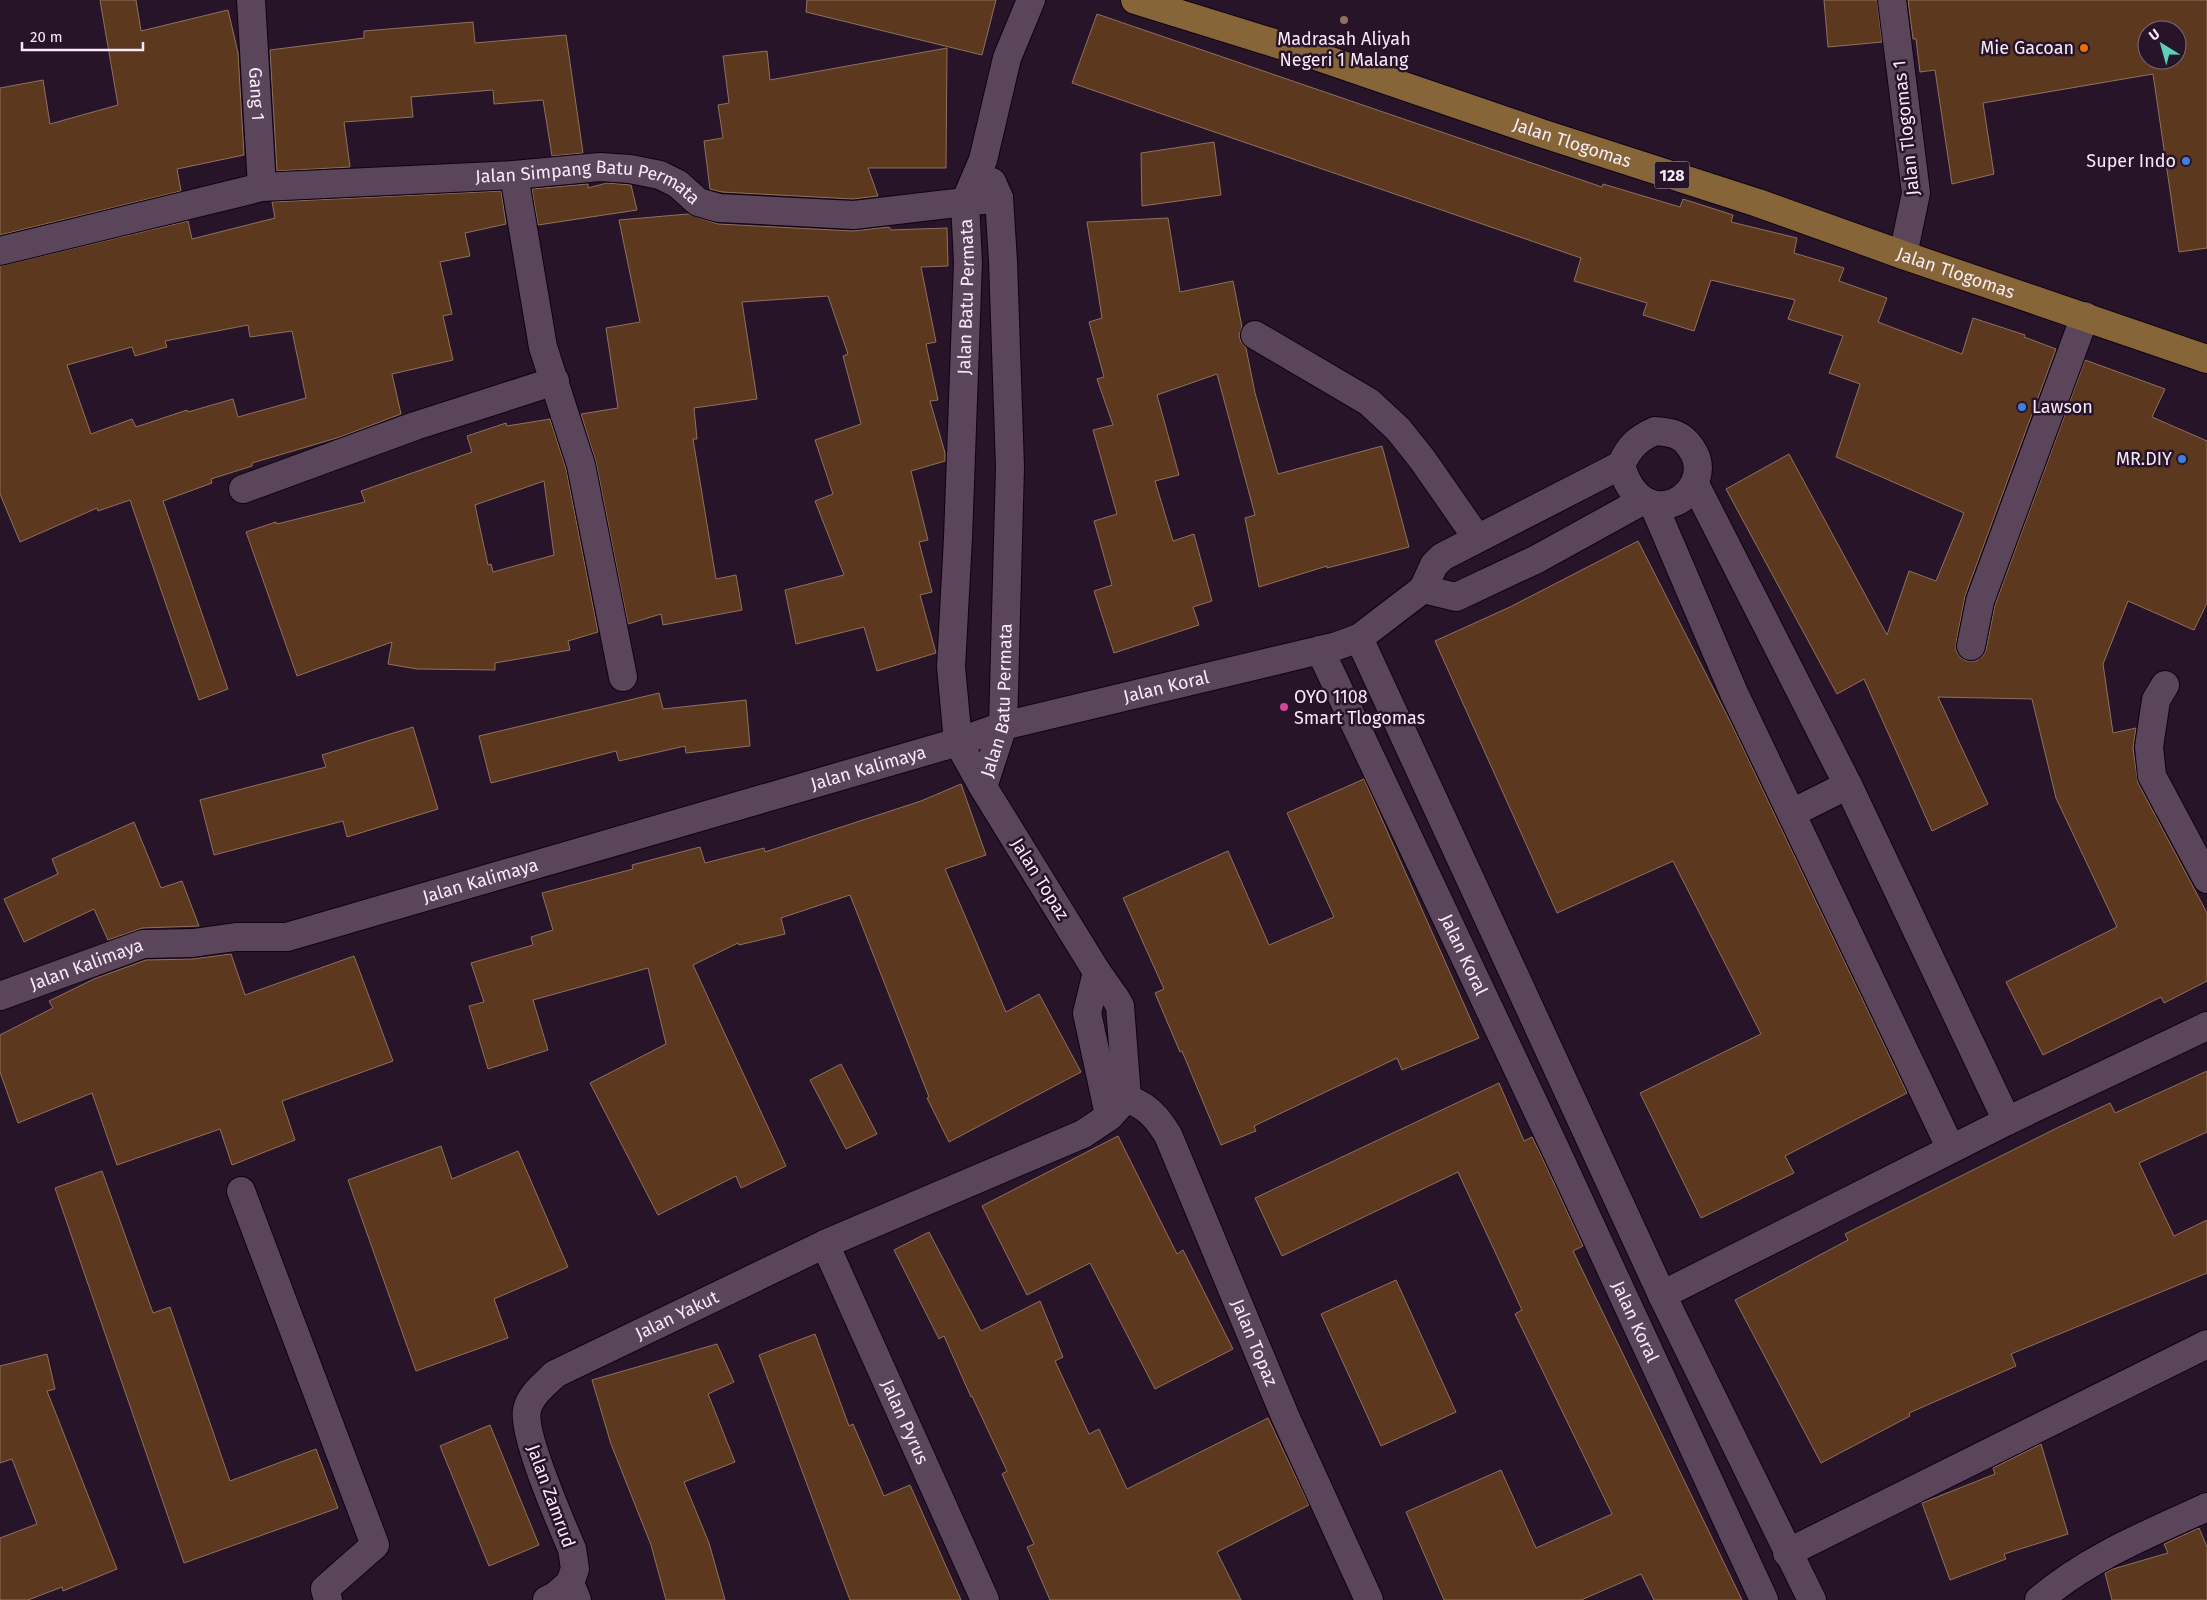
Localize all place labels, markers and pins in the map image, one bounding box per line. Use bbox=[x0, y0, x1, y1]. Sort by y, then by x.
marker: Madrasah Aliyah Negeri 1 Malang bbox=[1338, 14, 1350, 26]
place label: Madrasah Aliyah Negeri 1 Malang bbox=[1277, 28, 1411, 71]
place label: Mie Gacoan bbox=[1980, 37, 2074, 59]
marker: Mie Gacoan bbox=[2078, 42, 2090, 54]
place label: Super Indo bbox=[2086, 150, 2176, 172]
marker: Super Indo bbox=[2180, 155, 2192, 167]
place label: Lawson bbox=[2032, 396, 2093, 418]
marker: Lawson bbox=[2016, 401, 2028, 413]
place label: MR.DIY bbox=[2116, 448, 2172, 470]
marker: MR.DIY bbox=[2176, 453, 2188, 465]
place label: OYO 1108 Smart Tlogomas bbox=[1294, 686, 1425, 729]
marker: OYO 1108 Smart Tlogomas bbox=[1278, 701, 1290, 713]

